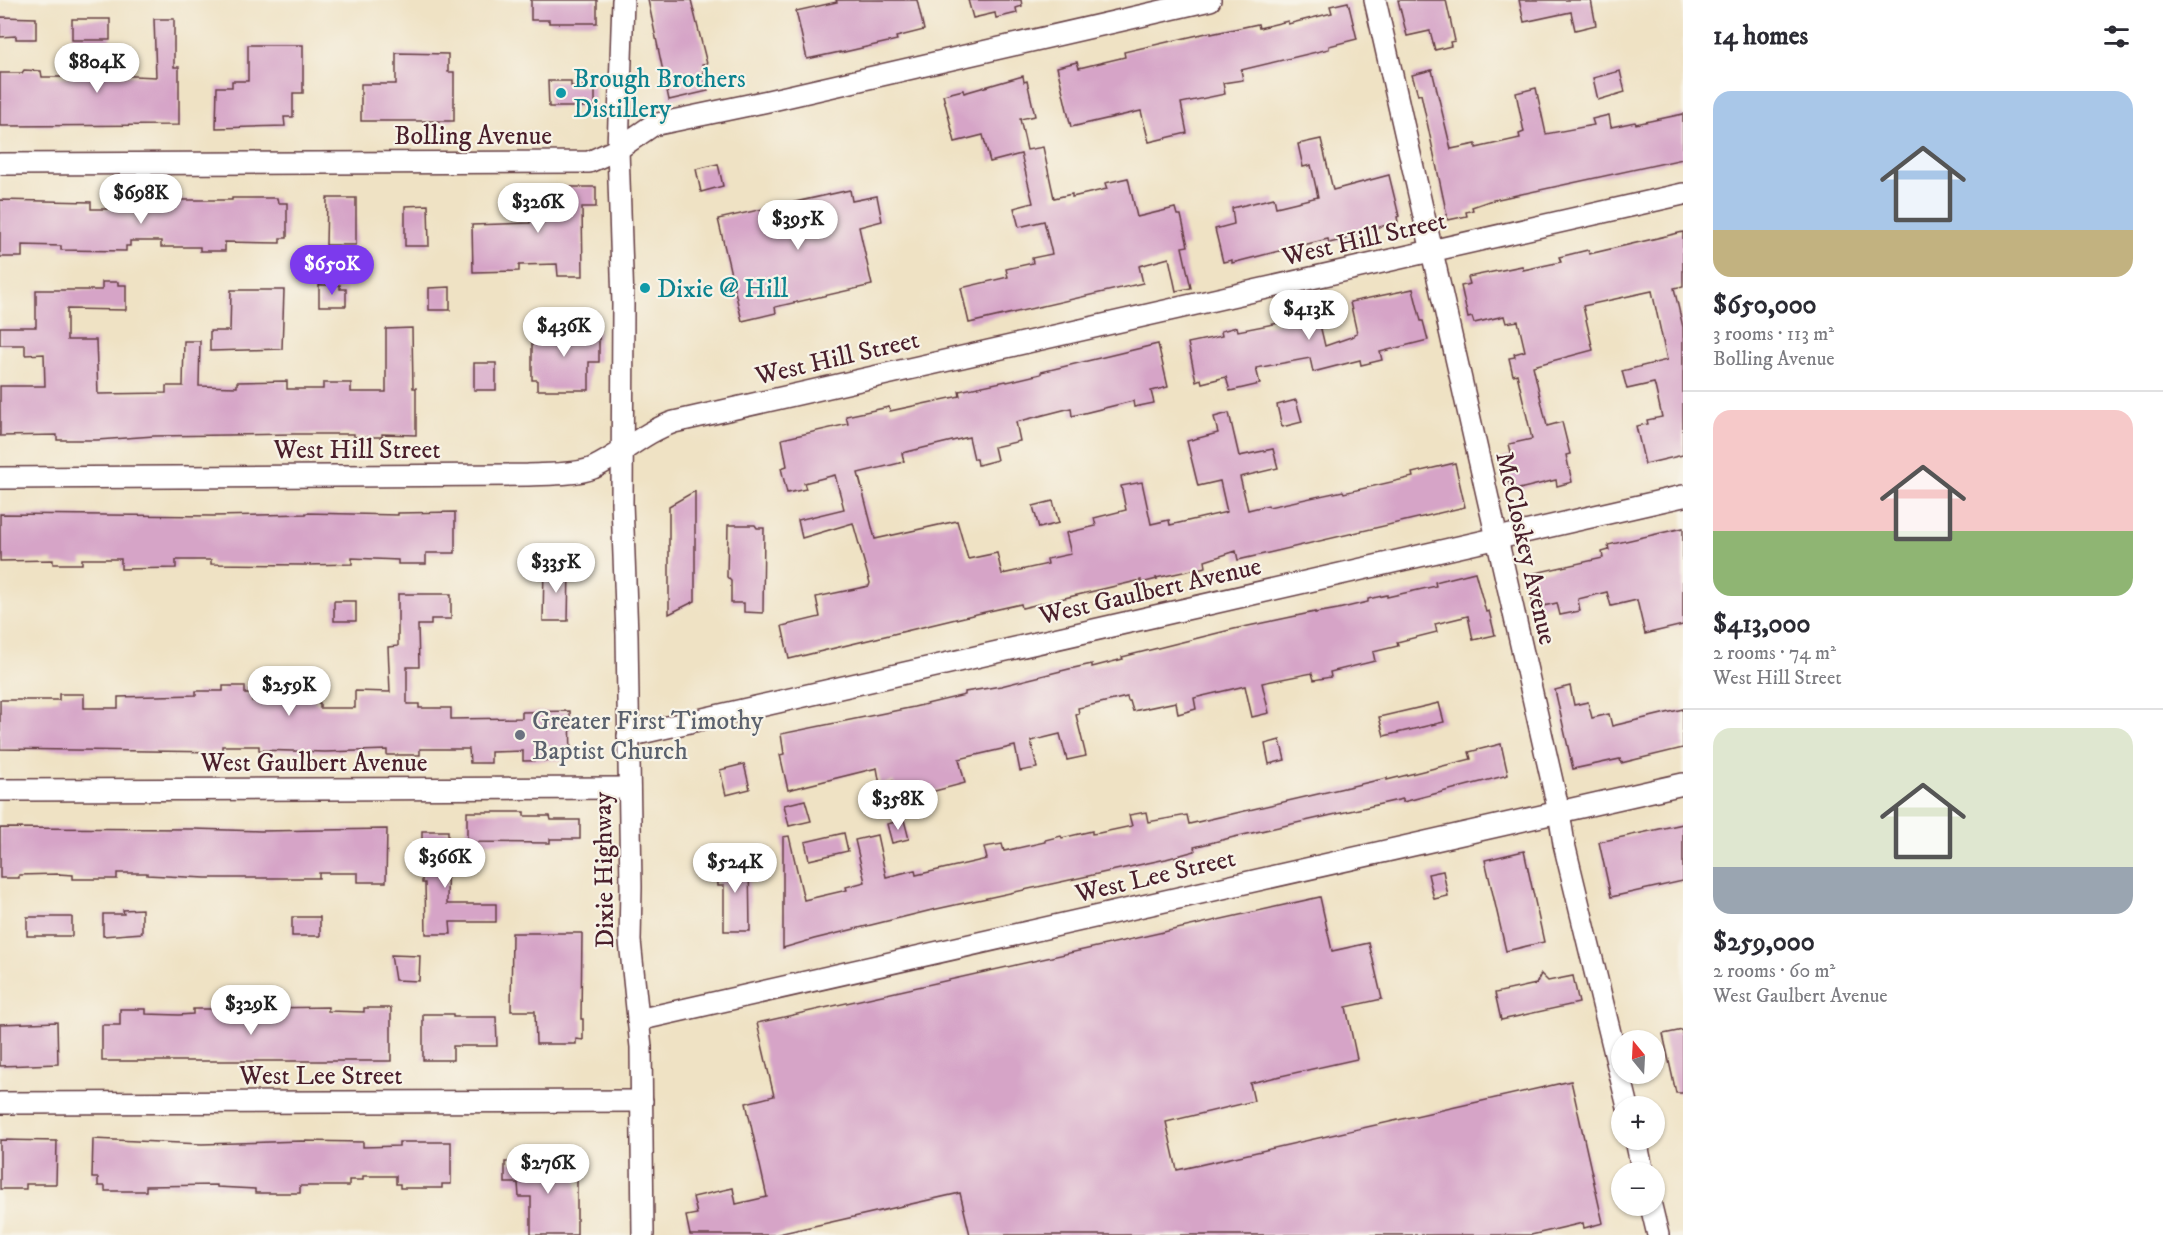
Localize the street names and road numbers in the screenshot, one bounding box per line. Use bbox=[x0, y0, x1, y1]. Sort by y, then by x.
street label: Bolling Avenue bbox=[394, 120, 552, 153]
street label: West Hill Street bbox=[1278, 205, 1449, 275]
street label: West Hill Street bbox=[751, 324, 922, 394]
street label: West Hill Street bbox=[272, 434, 441, 467]
street label: McCloskey Avenue bbox=[1487, 449, 1564, 648]
street label: West Gaulbert Avenue bbox=[1035, 550, 1265, 633]
street label: West Gaulbert Avenue bbox=[200, 747, 428, 780]
street label: Dixie Highway bbox=[587, 791, 622, 948]
street label: West Lee Street bbox=[1071, 842, 1239, 911]
street label: West Lee Street bbox=[238, 1060, 403, 1093]

